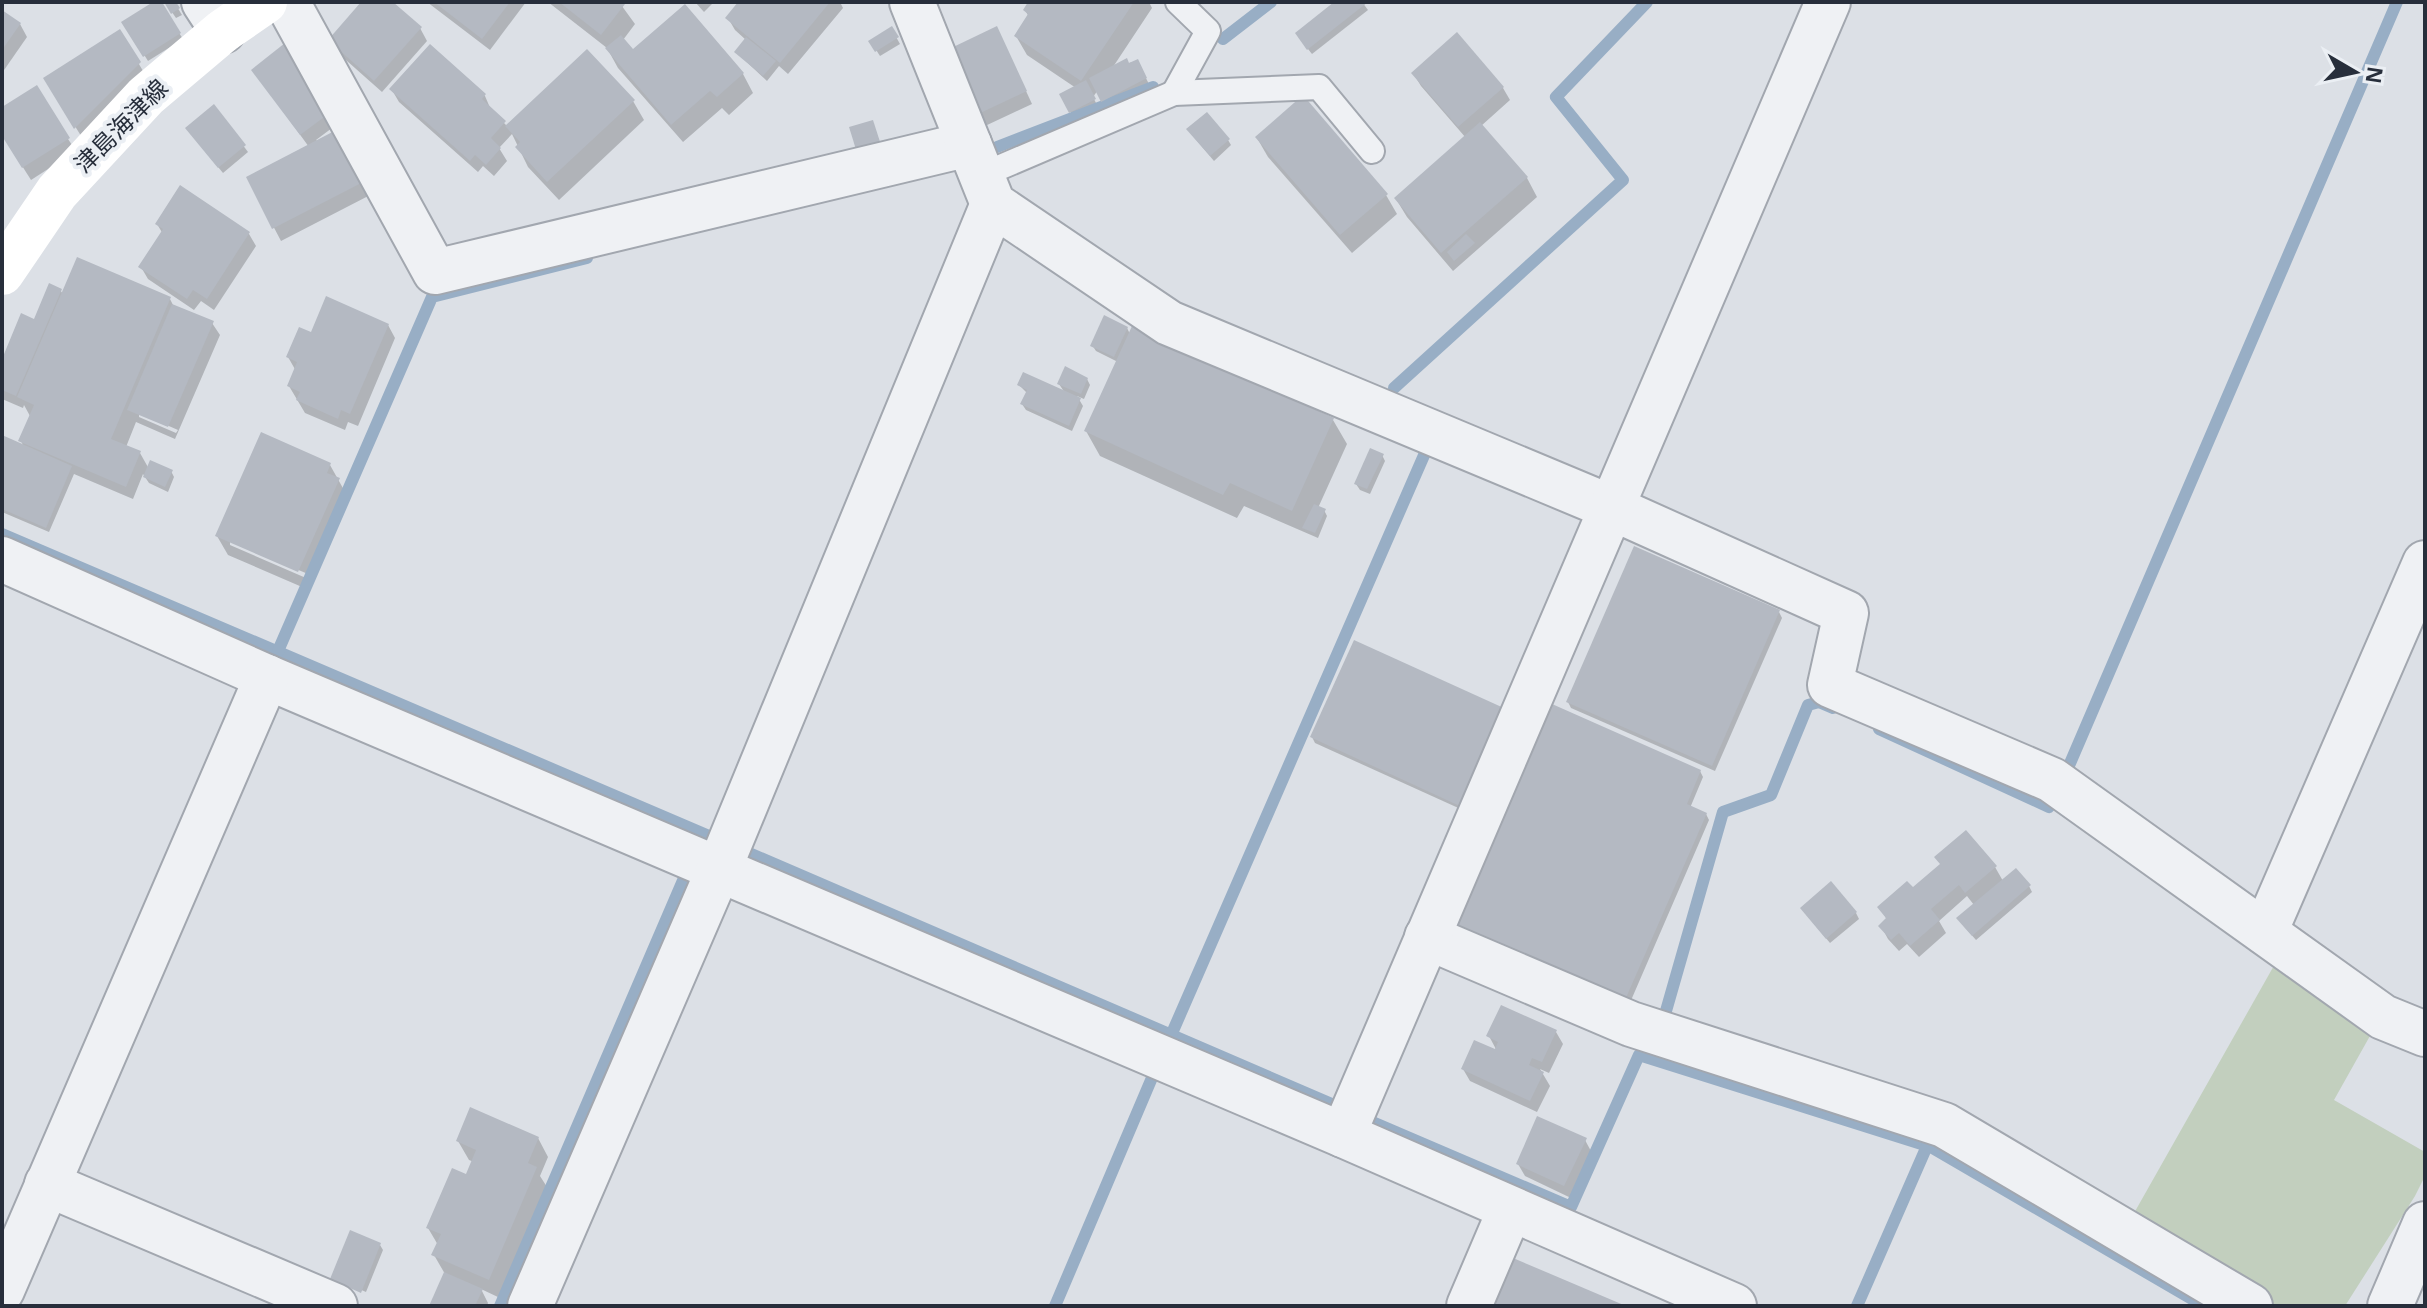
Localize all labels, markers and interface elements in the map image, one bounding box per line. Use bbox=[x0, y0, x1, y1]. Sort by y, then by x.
north arrow bbox=[2315, 32, 2395, 112]
text: N bbox=[2361, 65, 2388, 85]
street label: 津島海津線 bbox=[69, 74, 173, 178]

